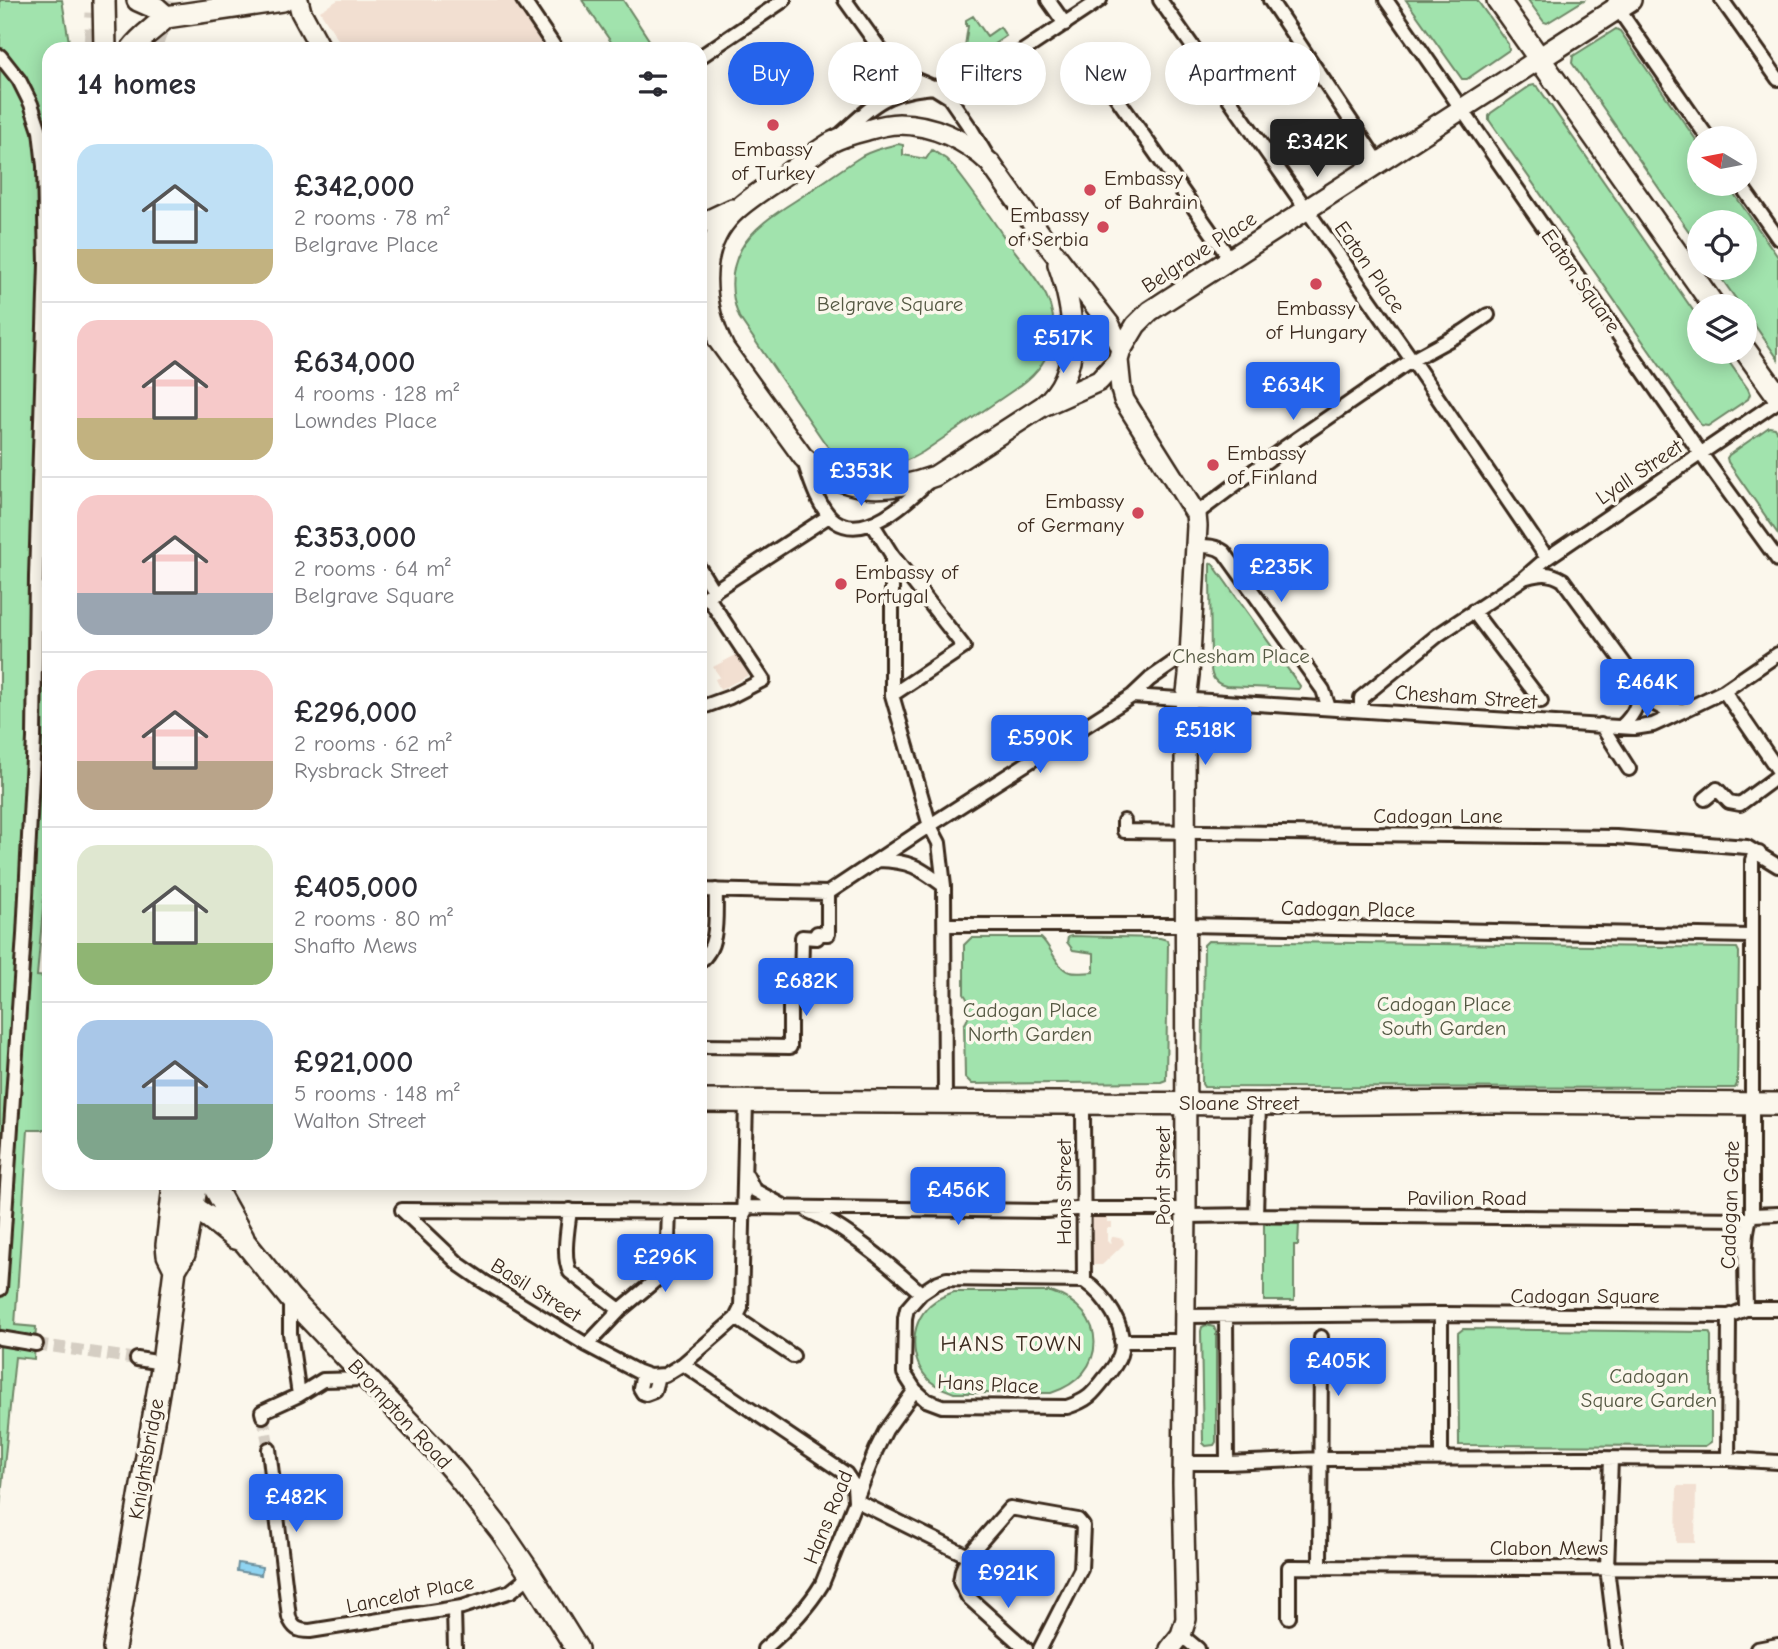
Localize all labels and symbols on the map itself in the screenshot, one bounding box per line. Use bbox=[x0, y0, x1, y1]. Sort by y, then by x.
marker: Embassy of Turkey bbox=[765, 117, 781, 133]
pin: £342K bbox=[1268, 120, 1366, 179]
north arrow bbox=[1687, 126, 1757, 196]
place label: Embassy of Turkey bbox=[731, 137, 815, 185]
place label: Embassy of Bahrain bbox=[1104, 166, 1198, 214]
marker: Embassy of Bahrain bbox=[1082, 182, 1098, 198]
place label: Embassy of Serbia bbox=[1008, 203, 1090, 251]
street label: Belgrave Place bbox=[1137, 206, 1261, 298]
street label: Eaton Place bbox=[1330, 217, 1410, 317]
marker: Embassy of Serbia bbox=[1095, 219, 1111, 235]
street label: Eaton Square bbox=[1536, 225, 1626, 337]
marker: Embassy of Hungary bbox=[1308, 276, 1324, 292]
park label: Belgrave Square bbox=[817, 292, 963, 316]
place label: Embassy of Hungary bbox=[1265, 296, 1367, 344]
pin: £517K bbox=[1014, 316, 1112, 375]
pin: £634K bbox=[1244, 362, 1342, 422]
street label: Lyall Street bbox=[1591, 434, 1688, 510]
place label: Embassy of Finland bbox=[1227, 441, 1318, 489]
pin: £353K bbox=[812, 448, 910, 508]
marker: Embassy of Finland bbox=[1205, 457, 1221, 473]
place label: Embassy of Germany bbox=[1017, 489, 1125, 537]
marker: Embassy of Germany bbox=[1130, 505, 1146, 521]
pin: £235K bbox=[1232, 544, 1330, 604]
place label: Embassy of Portugal bbox=[855, 560, 959, 608]
marker: Embassy of Portugal bbox=[833, 576, 849, 592]
park label: Chesham Place bbox=[1172, 644, 1310, 668]
pin: £464K bbox=[1598, 660, 1696, 719]
street label: Chesham Street bbox=[1394, 680, 1539, 714]
pin: £518K bbox=[1156, 708, 1254, 767]
pin: £590K bbox=[991, 716, 1089, 775]
street label: Cadogan Lane bbox=[1373, 804, 1503, 828]
street label: Cadogan Place bbox=[1281, 896, 1415, 922]
pin: £682K bbox=[757, 958, 855, 1018]
park label: Cadogan Place South Garden bbox=[1377, 992, 1511, 1040]
park label: Cadogan Place North Garden bbox=[963, 998, 1097, 1046]
street label: Sloane Street bbox=[1179, 1091, 1300, 1115]
street label: Pont Street bbox=[1151, 1125, 1175, 1226]
street label: Hans Street bbox=[1052, 1138, 1076, 1245]
street label: Cadogan Gate bbox=[1716, 1140, 1744, 1270]
pin: £456K bbox=[909, 1168, 1007, 1227]
street label: Pavilion Road bbox=[1407, 1186, 1527, 1210]
pin: £296K bbox=[616, 1234, 714, 1294]
street label: Basil Street bbox=[487, 1253, 586, 1328]
street label: Cadogan Square bbox=[1510, 1284, 1660, 1308]
district label: HANS TOWN bbox=[940, 1330, 1084, 1357]
pin: £405K bbox=[1289, 1338, 1387, 1398]
street label: Brompton Road bbox=[343, 1354, 457, 1474]
park label: Cadogan Square Garden bbox=[1581, 1364, 1717, 1412]
street label: Hans Place bbox=[937, 1369, 1039, 1399]
street label: Knightsbridge bbox=[124, 1397, 168, 1521]
street label: Hans Road bbox=[798, 1467, 858, 1567]
pin: £482K bbox=[247, 1474, 345, 1534]
street label: Clabon Mews bbox=[1490, 1536, 1608, 1560]
pin: £921K bbox=[959, 1550, 1057, 1610]
street label: Lancelot Place bbox=[344, 1570, 476, 1618]

